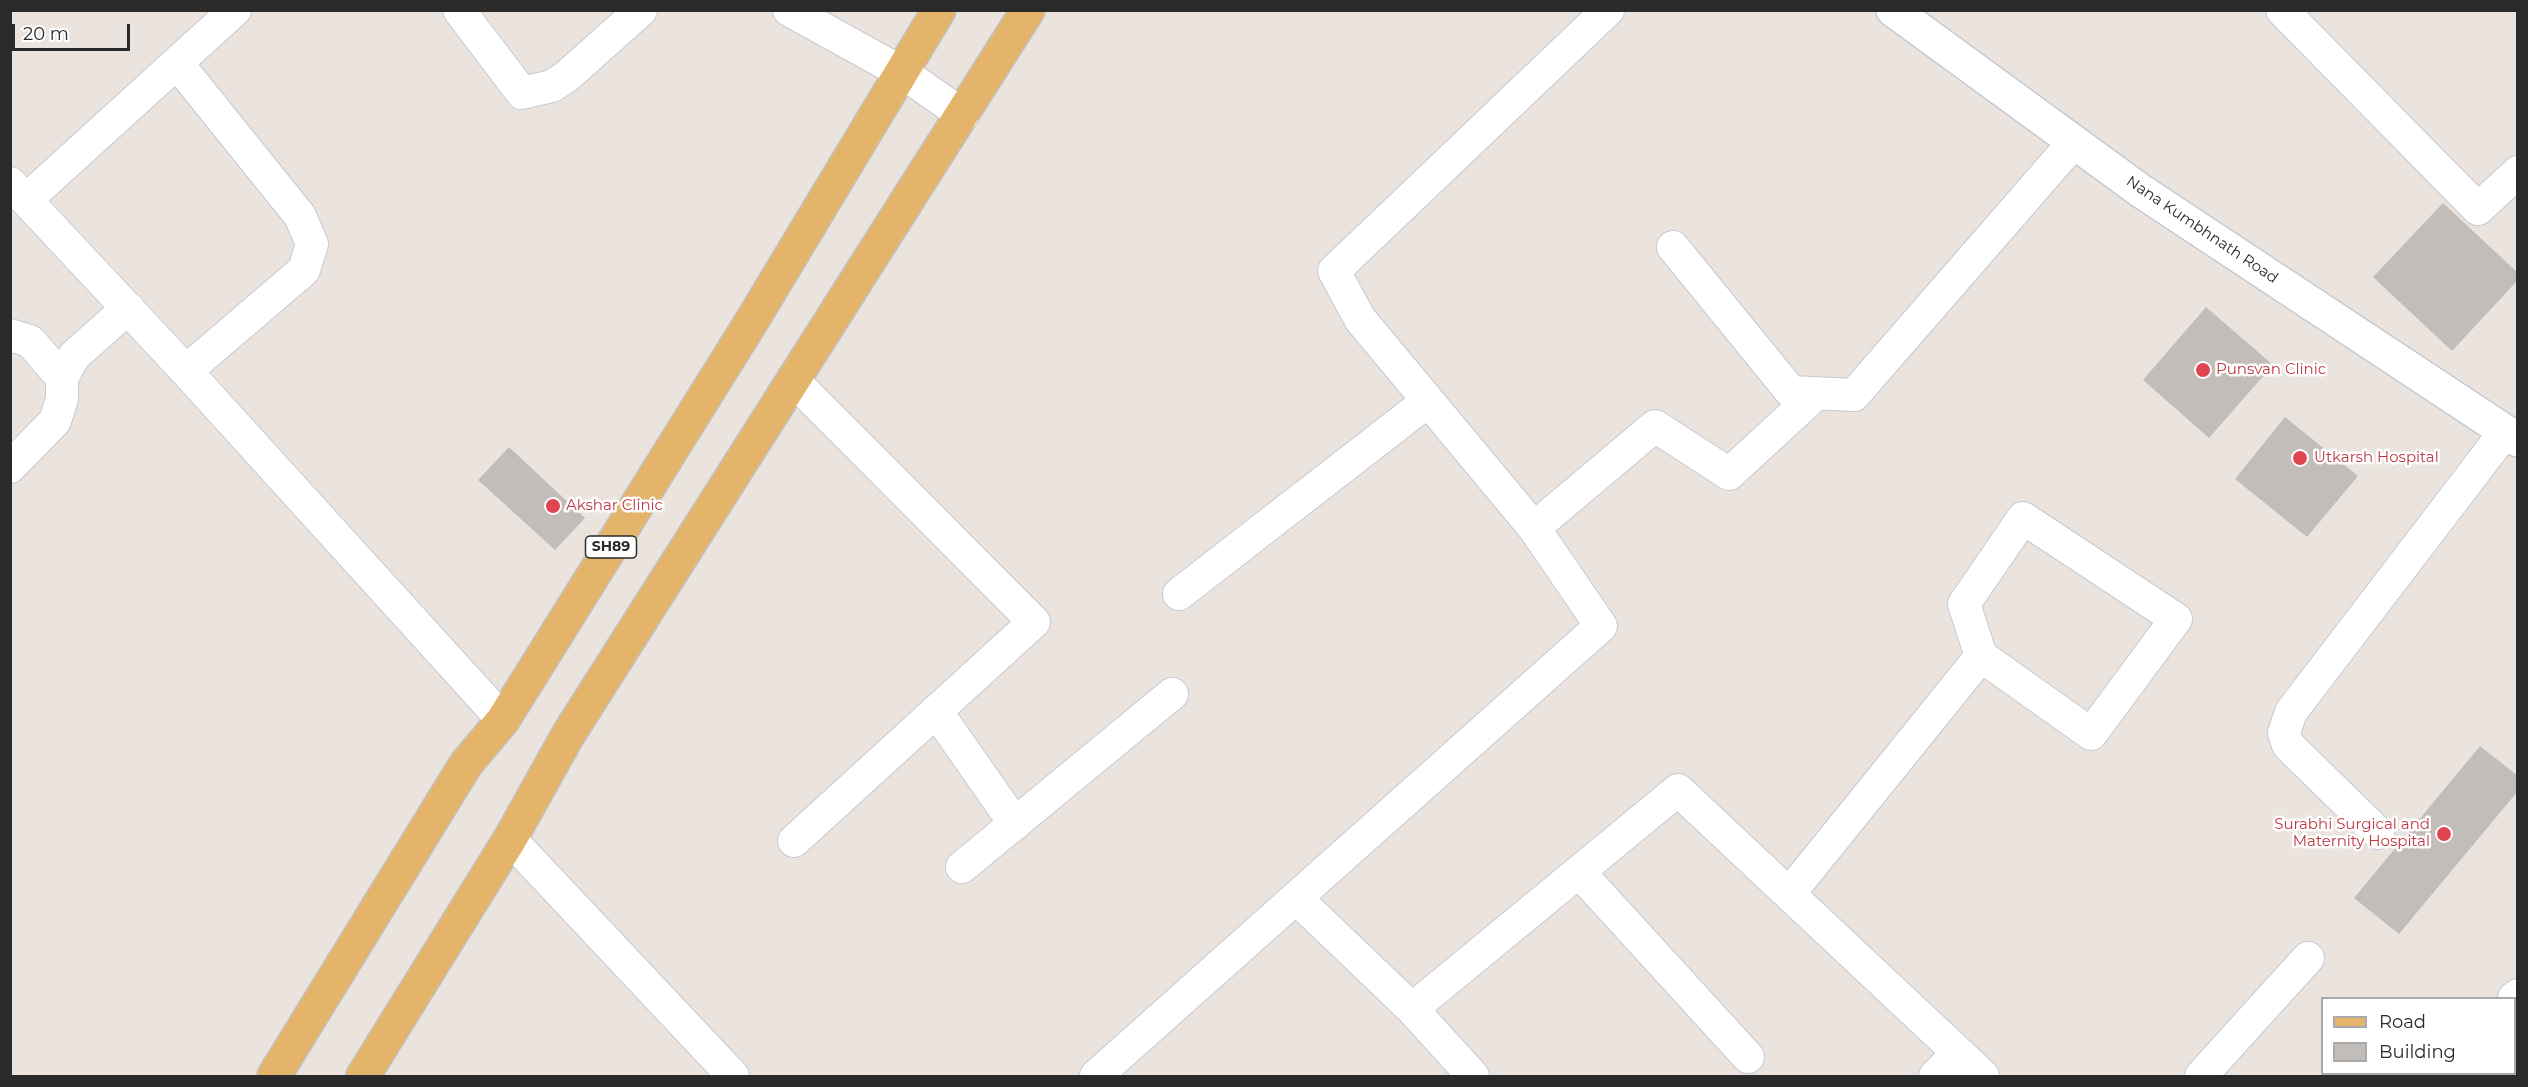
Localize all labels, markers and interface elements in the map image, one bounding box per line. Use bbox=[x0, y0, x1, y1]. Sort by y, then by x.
scale bar bbox=[15, 12, 134, 50]
text: 20 m bbox=[23, 23, 69, 45]
street label: Nana Kumbhnath Road bbox=[2123, 172, 2281, 288]
marker: Punsvan Clinic bbox=[2194, 361, 2212, 379]
place label: Punsvan Clinic bbox=[2216, 361, 2326, 379]
marker: Utkarsh Hospital bbox=[2291, 449, 2309, 467]
place label: Utkarsh Hospital bbox=[2314, 449, 2439, 467]
marker: Akshar Clinic bbox=[544, 497, 562, 515]
place label: Akshar Clinic bbox=[566, 497, 663, 515]
road number: SH89 bbox=[586, 536, 636, 558]
place label: Surabhi Surgical and Maternity Hospital bbox=[2274, 816, 2430, 851]
marker: Surabhi Surgical and Maternity Hospital bbox=[2435, 825, 2453, 843]
legend bbox=[2321, 997, 2516, 1075]
text: Road bbox=[2379, 1011, 2426, 1033]
text: Building bbox=[2379, 1041, 2456, 1063]

